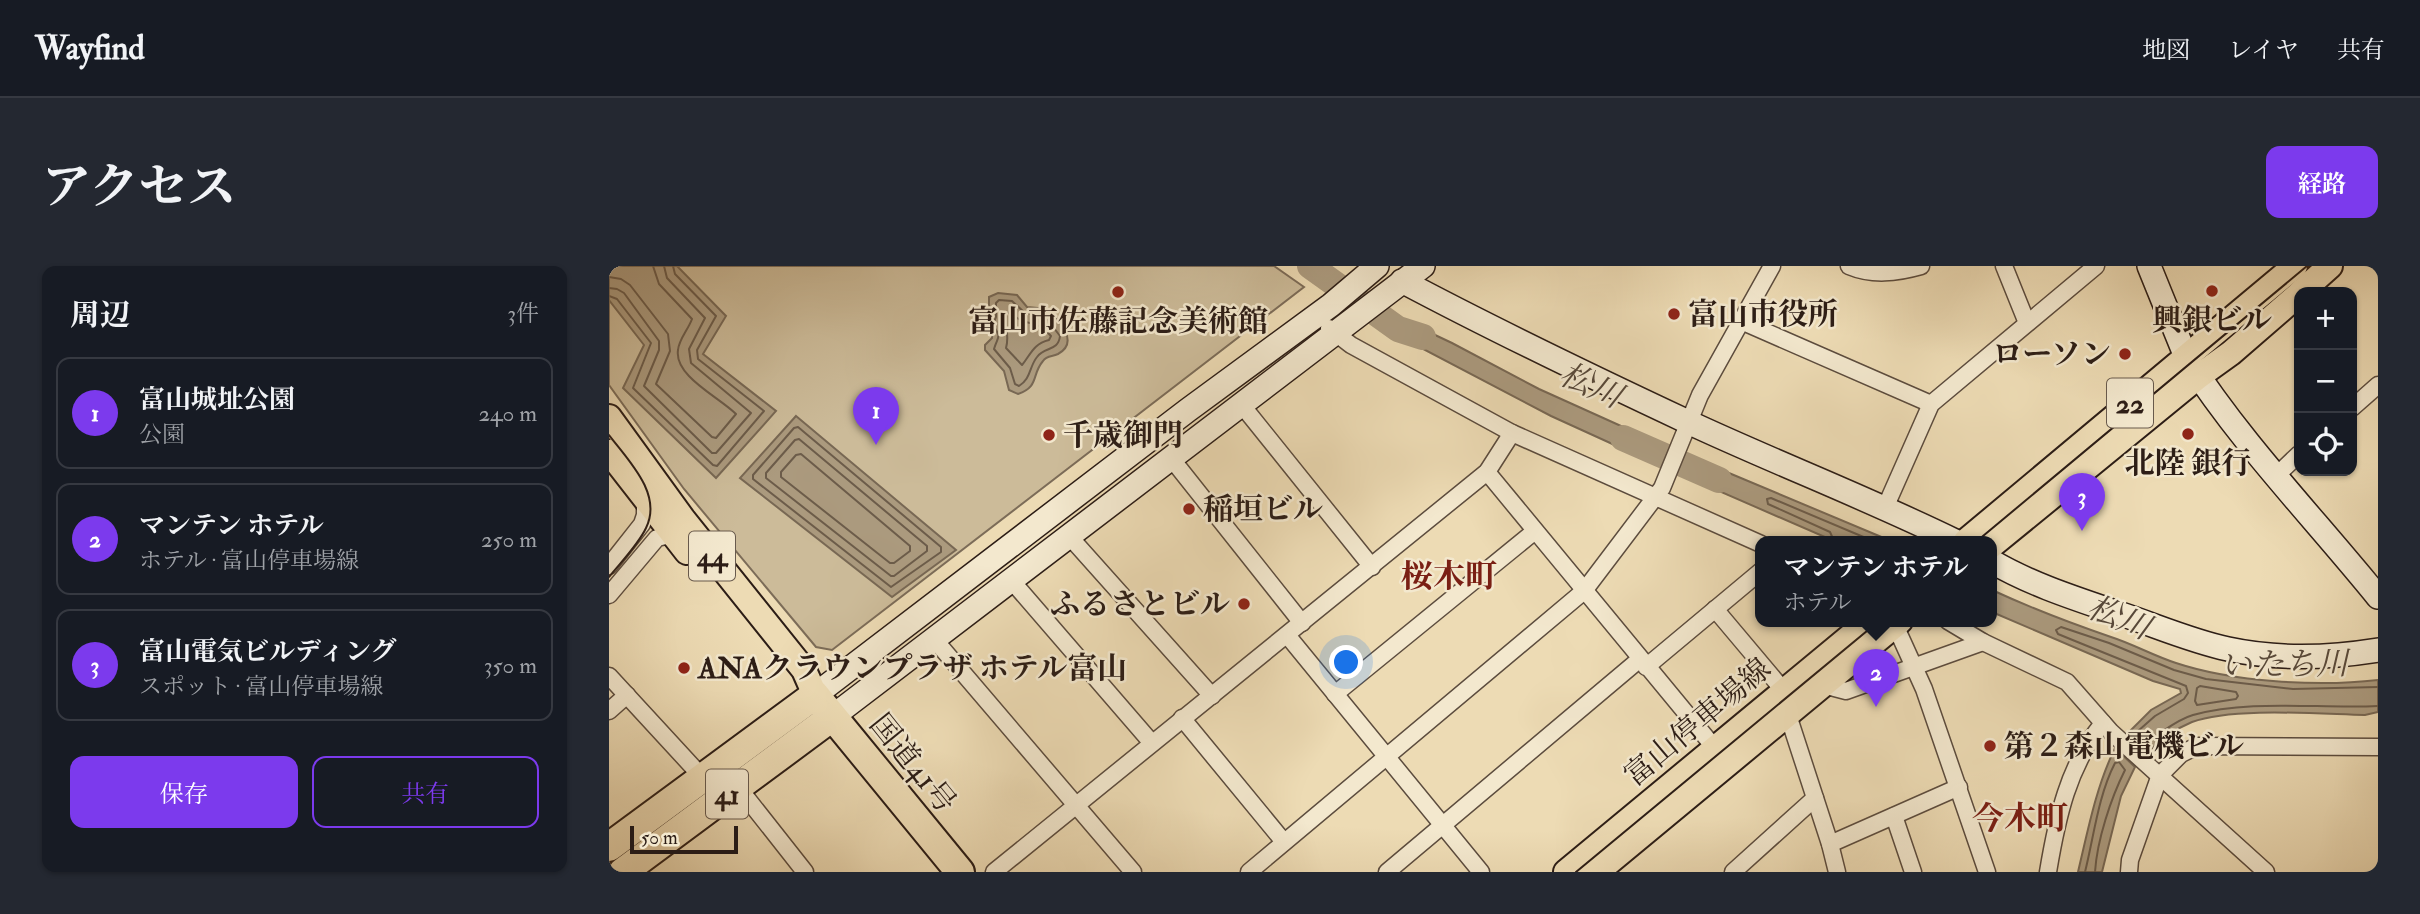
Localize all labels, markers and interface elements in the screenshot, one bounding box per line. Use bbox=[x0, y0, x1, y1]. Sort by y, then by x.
text: Wayfind bbox=[35, 28, 145, 69]
text: 地図 bbox=[2142, 35, 2190, 66]
text: レイヤ bbox=[2228, 35, 2299, 66]
text: 共有 bbox=[2337, 35, 2385, 66]
button: 経路 bbox=[2266, 146, 2378, 218]
text: アクセス bbox=[42, 157, 237, 218]
marker: 興銀ビル bbox=[2204, 283, 2220, 299]
marker: 富山市佐藤記念美術館 bbox=[1110, 284, 1126, 300]
map controls bbox=[2294, 287, 2357, 476]
button: + bbox=[2294, 287, 2357, 350]
place label: 富山市役所 bbox=[1688, 296, 1838, 333]
text: 周辺 bbox=[70, 297, 130, 334]
text: 3件 bbox=[507, 299, 539, 328]
place label: 興銀ビル bbox=[2152, 302, 2272, 339]
place label: 富山市佐藤記念美術館 bbox=[968, 303, 1268, 340]
marker: 富山市役所 bbox=[1666, 306, 1682, 322]
place label: ローソン bbox=[1992, 336, 2111, 373]
marker: ローソン bbox=[2117, 346, 2133, 362]
button: − bbox=[2294, 350, 2357, 413]
water label: 松川 bbox=[1553, 355, 1631, 418]
road number: 22 bbox=[2107, 379, 2153, 428]
text: 富山城址公園 bbox=[139, 384, 295, 416]
pin: 1 bbox=[853, 387, 899, 445]
text: 1 bbox=[91, 399, 99, 428]
text: 240 m bbox=[478, 399, 537, 428]
button: locate bbox=[2294, 413, 2357, 476]
place label: 千歳御門 bbox=[1063, 417, 1183, 454]
text: 公園 bbox=[139, 420, 185, 449]
marker: 北陸 銀行 bbox=[2180, 426, 2196, 442]
marker: 千歳御門 bbox=[1041, 427, 1057, 443]
place label: 北陸 銀行 bbox=[2125, 445, 2251, 482]
pin: 3 bbox=[2059, 473, 2105, 531]
place label: 稲垣ビル bbox=[1203, 491, 1323, 528]
marker: 稲垣ビル bbox=[1181, 501, 1197, 517]
text: マンテン ホテル bbox=[139, 510, 324, 542]
text: 2 bbox=[89, 525, 101, 554]
text: 250 m bbox=[481, 525, 537, 554]
road number: 44 bbox=[689, 532, 735, 580]
popup bbox=[1755, 536, 1997, 627]
text: ホテル · 富山停車場線 bbox=[139, 546, 359, 575]
text: マンテン ホテル bbox=[1784, 552, 1968, 584]
district label: 桜木町 bbox=[1401, 557, 1497, 597]
place label: ふるさとビル bbox=[1050, 586, 1230, 623]
water label: 松川 bbox=[2081, 587, 2159, 650]
text: ホテル bbox=[1784, 588, 1851, 617]
marker: ふるさとビル bbox=[1236, 596, 1252, 612]
text: 富山電気ビルディング bbox=[139, 636, 396, 668]
water label: いたち川 bbox=[2220, 644, 2351, 686]
your location bbox=[1329, 645, 1363, 679]
pin: 2 bbox=[1853, 649, 1899, 707]
place label: ANAクラウンプラザ ホテル富山 bbox=[696, 650, 1127, 687]
street label: 富山停車場線 bbox=[1616, 650, 1778, 794]
text: 3 bbox=[91, 651, 99, 680]
text: 350 m bbox=[484, 651, 537, 680]
marker: ANAクラウンプラザ ホテル富山 bbox=[676, 660, 692, 676]
text: スポット · 富山停車場線 bbox=[139, 672, 383, 701]
street label: 国道41号 bbox=[861, 706, 964, 820]
place label: 第２森山電機ビル bbox=[2004, 728, 2244, 765]
marker: 第２森山電機ビル bbox=[1982, 738, 1998, 754]
button: 保存 bbox=[70, 756, 298, 828]
button: 共有 bbox=[312, 756, 539, 828]
road number: 41 bbox=[706, 770, 748, 818]
district label: 今木町 bbox=[1972, 799, 2068, 839]
scale bar bbox=[630, 823, 739, 855]
text: 50 m bbox=[641, 826, 678, 850]

